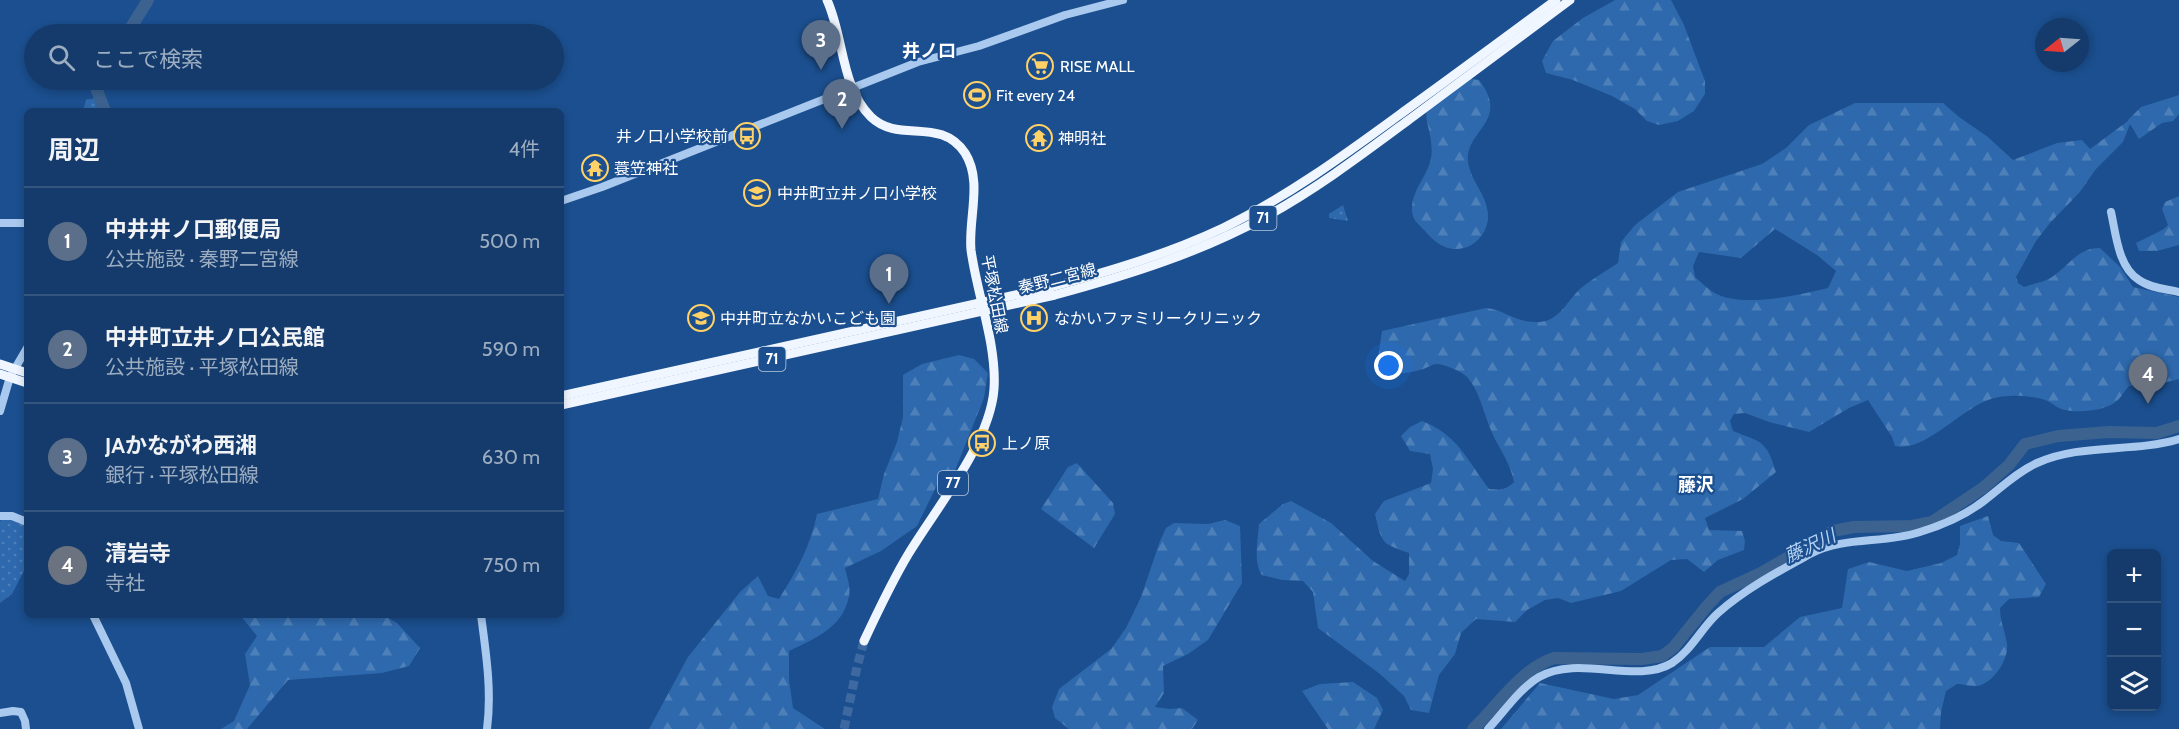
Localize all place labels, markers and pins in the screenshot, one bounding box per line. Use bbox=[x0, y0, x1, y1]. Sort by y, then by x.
pin: 3 bbox=[802, 20, 840, 70]
supermarket icon: RISE MALL bbox=[1025, 51, 1055, 81]
place label: RISE MALL bbox=[1060, 57, 1134, 76]
pin: 2 bbox=[822, 80, 862, 129]
sports icon: Fit every 24 bbox=[962, 80, 992, 110]
place label: Fit every 24 bbox=[996, 86, 1075, 105]
bus stop icon: 井ノ口小学校前 bbox=[732, 121, 762, 151]
temple icon: 神明社 bbox=[1024, 123, 1054, 153]
place label: 井ノ口小学校前 bbox=[616, 127, 728, 146]
place label: 神明社 bbox=[1058, 129, 1106, 148]
temple icon: 蓑笠神社 bbox=[580, 153, 610, 183]
place label: 蓑笠神社 bbox=[614, 159, 678, 178]
school or university icon: 中井町立井ノ口小学校 bbox=[742, 178, 772, 208]
place label: 中井町立井ノ口小学校 bbox=[777, 184, 937, 203]
pin: 1 bbox=[870, 254, 908, 304]
school or university icon: 中井町立なかいこども園 bbox=[686, 303, 716, 333]
hospital icon: なかいファミリークリニック bbox=[1019, 303, 1049, 333]
place label: 中井町立なかいこども園 bbox=[720, 309, 896, 328]
place label: なかいファミリークリニック bbox=[1054, 309, 1262, 328]
pin: 4 bbox=[2128, 354, 2168, 404]
bus stop icon: 上ノ原 bbox=[967, 428, 997, 458]
place label: 上ノ原 bbox=[1002, 434, 1050, 453]

